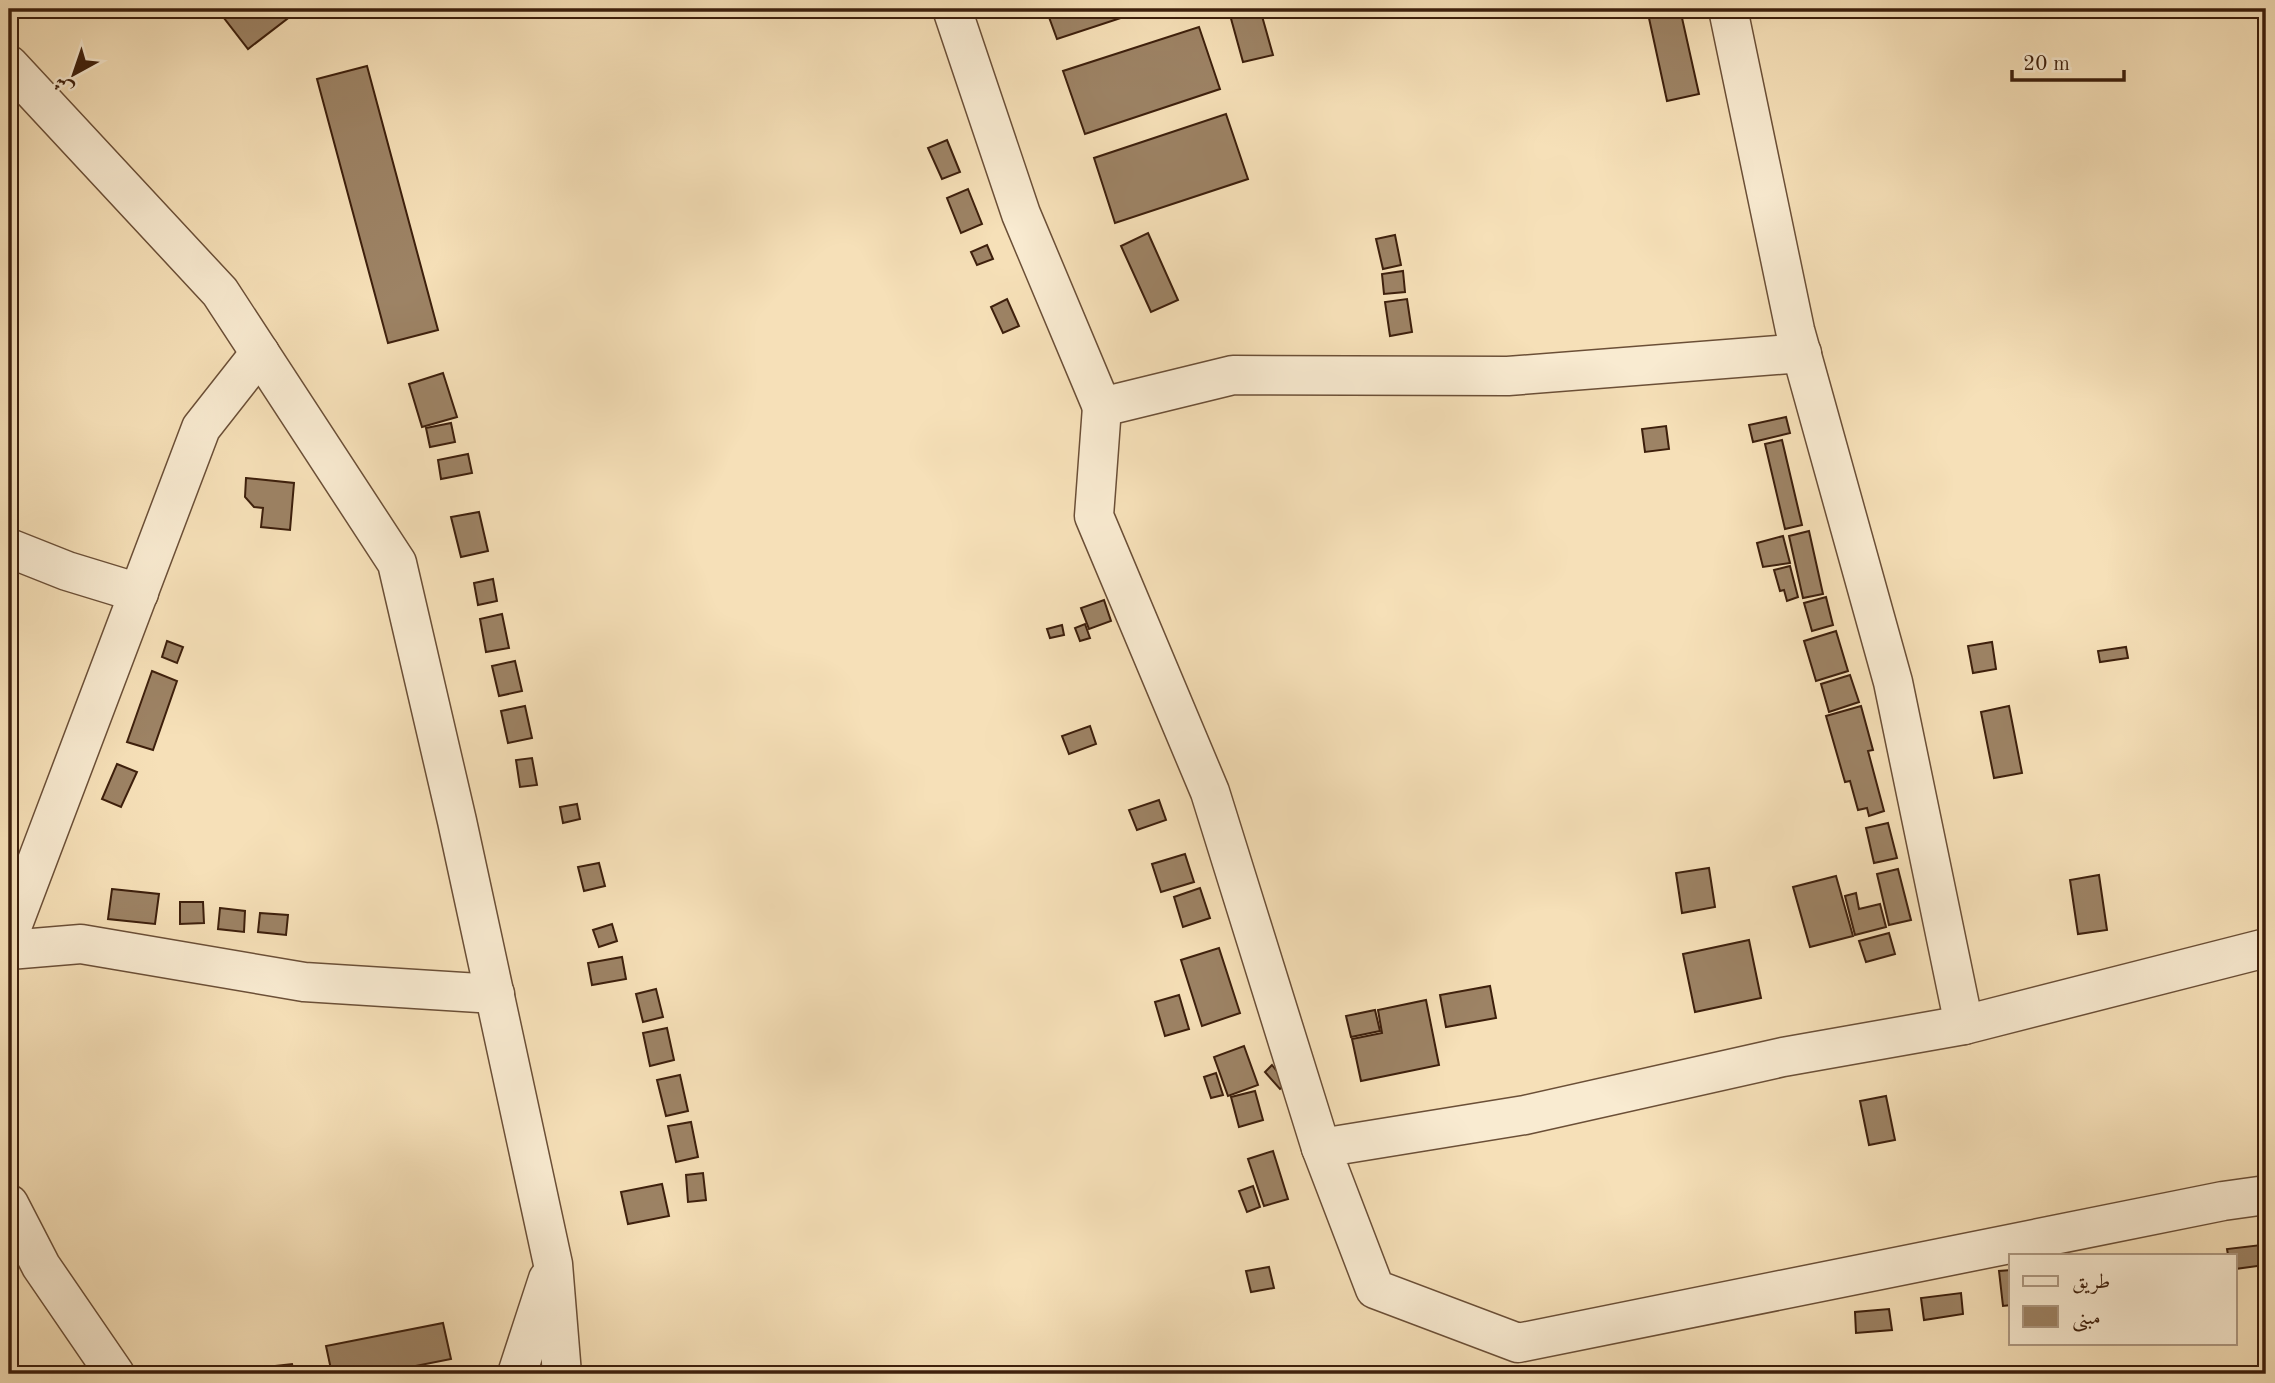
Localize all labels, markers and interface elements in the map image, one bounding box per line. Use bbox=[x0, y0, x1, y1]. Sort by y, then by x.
north arrow bbox=[38, 38, 108, 108]
scale bar bbox=[2012, 38, 2124, 82]
text: 20 m bbox=[2023, 54, 2070, 75]
text: ش bbox=[51, 72, 78, 98]
legend bbox=[2009, 1254, 2236, 1344]
text: طريق bbox=[2072, 1272, 2110, 1294]
text: مبنى bbox=[2072, 1308, 2101, 1332]

